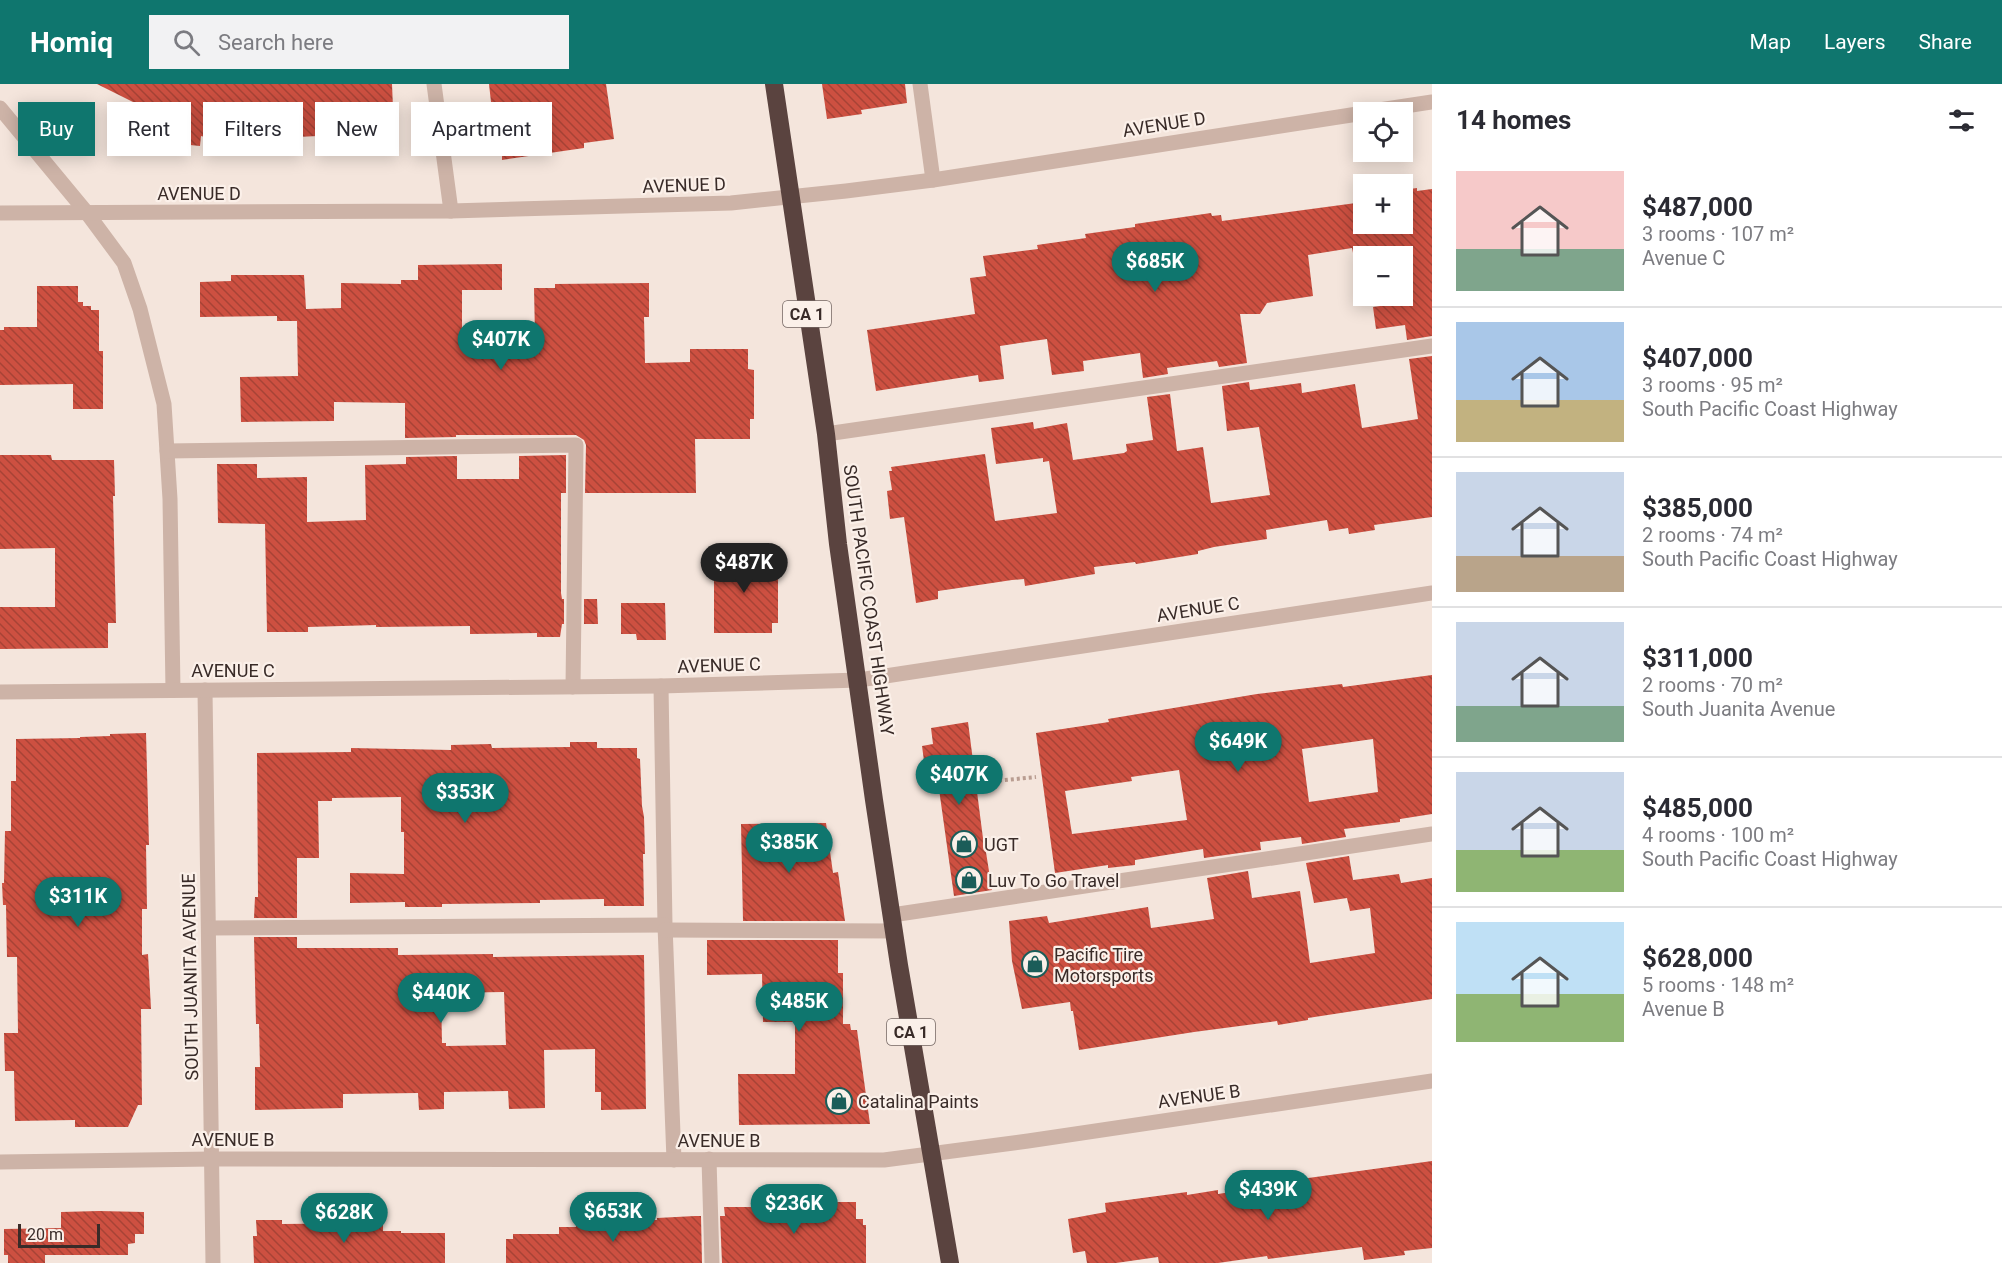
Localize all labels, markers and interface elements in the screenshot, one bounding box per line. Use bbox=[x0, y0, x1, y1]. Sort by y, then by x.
search box bbox=[149, 15, 569, 69]
text: Homiq bbox=[30, 26, 113, 59]
icon: search bbox=[170, 26, 203, 59]
text: Search here bbox=[218, 30, 334, 55]
text: Map bbox=[1749, 30, 1791, 54]
text: Layers bbox=[1824, 30, 1885, 54]
text: Share bbox=[1918, 30, 1972, 54]
chip: Buy bbox=[18, 102, 95, 156]
chip: Rent bbox=[107, 102, 191, 156]
chip: Filters bbox=[203, 102, 303, 156]
chip: New bbox=[315, 102, 399, 156]
chip: Apartment bbox=[411, 102, 552, 156]
map controls bbox=[1353, 102, 1413, 306]
button: locate bbox=[1353, 102, 1413, 162]
icon: filters bbox=[1945, 104, 1978, 137]
text: 14 homes bbox=[1456, 105, 1571, 135]
street label: AVENUE D bbox=[1121, 107, 1207, 141]
street label: AVENUE D bbox=[642, 173, 726, 197]
button: + bbox=[1353, 174, 1413, 234]
street label: AVENUE D bbox=[157, 183, 241, 204]
text: $487,000 bbox=[1642, 192, 1753, 222]
icon: home bbox=[1504, 195, 1576, 267]
text: 3 rooms · 107 m² bbox=[1642, 222, 1794, 246]
pin: $685K bbox=[1113, 242, 1197, 293]
button: − bbox=[1353, 246, 1413, 306]
text: Avenue C bbox=[1642, 246, 1725, 270]
text: $685K bbox=[1126, 249, 1184, 273]
road number: CA 1 bbox=[783, 301, 831, 327]
pin: $407K bbox=[459, 320, 543, 371]
text: $407K bbox=[472, 327, 530, 351]
text: $407,000 bbox=[1642, 343, 1753, 373]
icon: home bbox=[1504, 346, 1576, 418]
text: 3 rooms · 95 m² bbox=[1642, 373, 1783, 397]
text: South Pacific Coast Highway bbox=[1642, 397, 1898, 421]
street label: SOUTH PACIFIC COAST HIGHWAY bbox=[840, 463, 898, 737]
text: $385,000 bbox=[1642, 493, 1753, 523]
icon: home bbox=[1504, 496, 1576, 568]
text: 2 rooms · 74 m² bbox=[1642, 523, 1783, 547]
pin: $487K bbox=[702, 543, 786, 594]
text: South Pacific Coast Highway bbox=[1642, 547, 1898, 571]
text: $487K bbox=[715, 550, 773, 574]
street label: AVENUE C bbox=[1155, 592, 1241, 626]
text: $311,000 bbox=[1642, 643, 1753, 673]
icon: home bbox=[1504, 646, 1576, 718]
street label: AVENUE C bbox=[677, 653, 761, 677]
street label: AVENUE C bbox=[191, 660, 275, 681]
text: 2 rooms · 70 m² bbox=[1642, 673, 1783, 697]
text: South Juanita Avenue bbox=[1642, 697, 1835, 721]
pin: $649K bbox=[1196, 722, 1280, 773]
text: $649K bbox=[1209, 729, 1267, 753]
pin: $407K bbox=[917, 755, 1001, 806]
text: $407K bbox=[930, 762, 988, 786]
pin: $353K bbox=[423, 773, 507, 824]
text: $353K bbox=[436, 780, 494, 804]
text: $485,000 bbox=[1642, 793, 1753, 823]
icon: home bbox=[1504, 796, 1576, 868]
pin: $385K bbox=[747, 823, 831, 874]
text: 4 rooms · 100 m² bbox=[1642, 823, 1794, 847]
shop icon: UGT bbox=[949, 829, 979, 859]
text: $385K bbox=[760, 830, 818, 854]
place label: UGT bbox=[984, 834, 1019, 855]
text: South Pacific Coast Highway bbox=[1642, 847, 1898, 871]
shop icon: Luv To Go Travel bbox=[954, 865, 984, 895]
place label: Luv To Go Travel bbox=[988, 870, 1119, 891]
street label: SOUTH JUANITA AVENUE bbox=[178, 873, 202, 1081]
pin: $311K bbox=[36, 877, 120, 928]
text: $311K bbox=[49, 884, 107, 908]
text: $628,000 bbox=[1642, 943, 1753, 973]
place label: Pacific Tire Motorsports bbox=[1054, 944, 1153, 986]
icon: home bbox=[1504, 946, 1576, 1018]
shop icon: Pacific Tire Motorsports bbox=[1020, 949, 1050, 979]
pin: $440K bbox=[399, 973, 483, 1024]
text: 5 rooms · 148 m² bbox=[1642, 973, 1794, 997]
text: $440K bbox=[412, 980, 470, 1004]
pin: $485K bbox=[757, 982, 841, 1033]
text: $485K bbox=[770, 989, 828, 1013]
text: Avenue B bbox=[1642, 997, 1725, 1021]
road number: CA 1 bbox=[887, 1019, 935, 1045]
street label: AVENUE B bbox=[1156, 1080, 1242, 1112]
shop icon: Catalina Paints bbox=[824, 1086, 854, 1116]
place label: Catalina Paints bbox=[858, 1091, 979, 1112]
street label: AVENUE B bbox=[191, 1129, 275, 1150]
street label: AVENUE B bbox=[677, 1130, 761, 1151]
pin: $439K bbox=[1226, 1170, 1310, 1221]
text: $439K bbox=[1239, 1177, 1297, 1201]
pin: $236K bbox=[752, 1184, 836, 1235]
text: $236K bbox=[765, 1191, 823, 1215]
pin: $653K bbox=[571, 1192, 655, 1243]
pin: $628K bbox=[302, 1193, 386, 1244]
text: $653K bbox=[584, 1199, 642, 1223]
text: $628K bbox=[315, 1200, 373, 1224]
scale bar bbox=[18, 1221, 100, 1248]
text: 20 m bbox=[27, 1225, 63, 1244]

